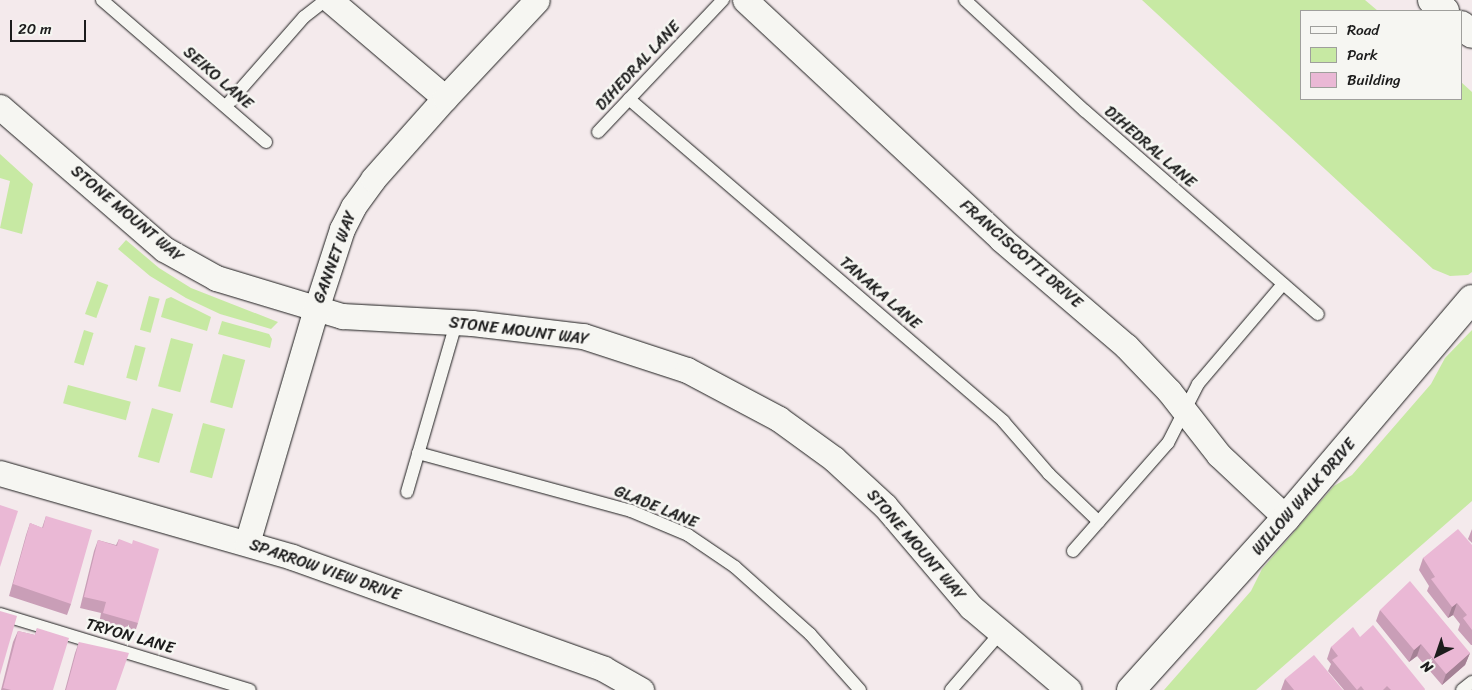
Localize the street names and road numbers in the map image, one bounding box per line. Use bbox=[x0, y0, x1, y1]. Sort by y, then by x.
street label: DIHEDRAL LANE bbox=[592, 17, 684, 115]
street label: SEIKO LANE bbox=[179, 43, 257, 113]
street label: DIHEDRAL LANE bbox=[1100, 102, 1200, 192]
street label: STONE MOUNT WAY bbox=[67, 161, 187, 267]
street label: FRANCISCOTTI DRIVE bbox=[955, 195, 1087, 313]
street label: GANNET WAY bbox=[310, 209, 360, 305]
street label: TANAKA LANE bbox=[835, 253, 925, 333]
street label: STONE MOUNT WAY bbox=[448, 313, 590, 349]
street label: WILLOW WALK DRIVE bbox=[1249, 435, 1359, 559]
street label: GLADE LANE bbox=[611, 482, 701, 532]
street label: STONE MOUNT WAY bbox=[863, 486, 969, 604]
street label: SPARROW VIEW DRIVE bbox=[245, 535, 405, 605]
street label: TRYON LANE bbox=[84, 614, 176, 658]

